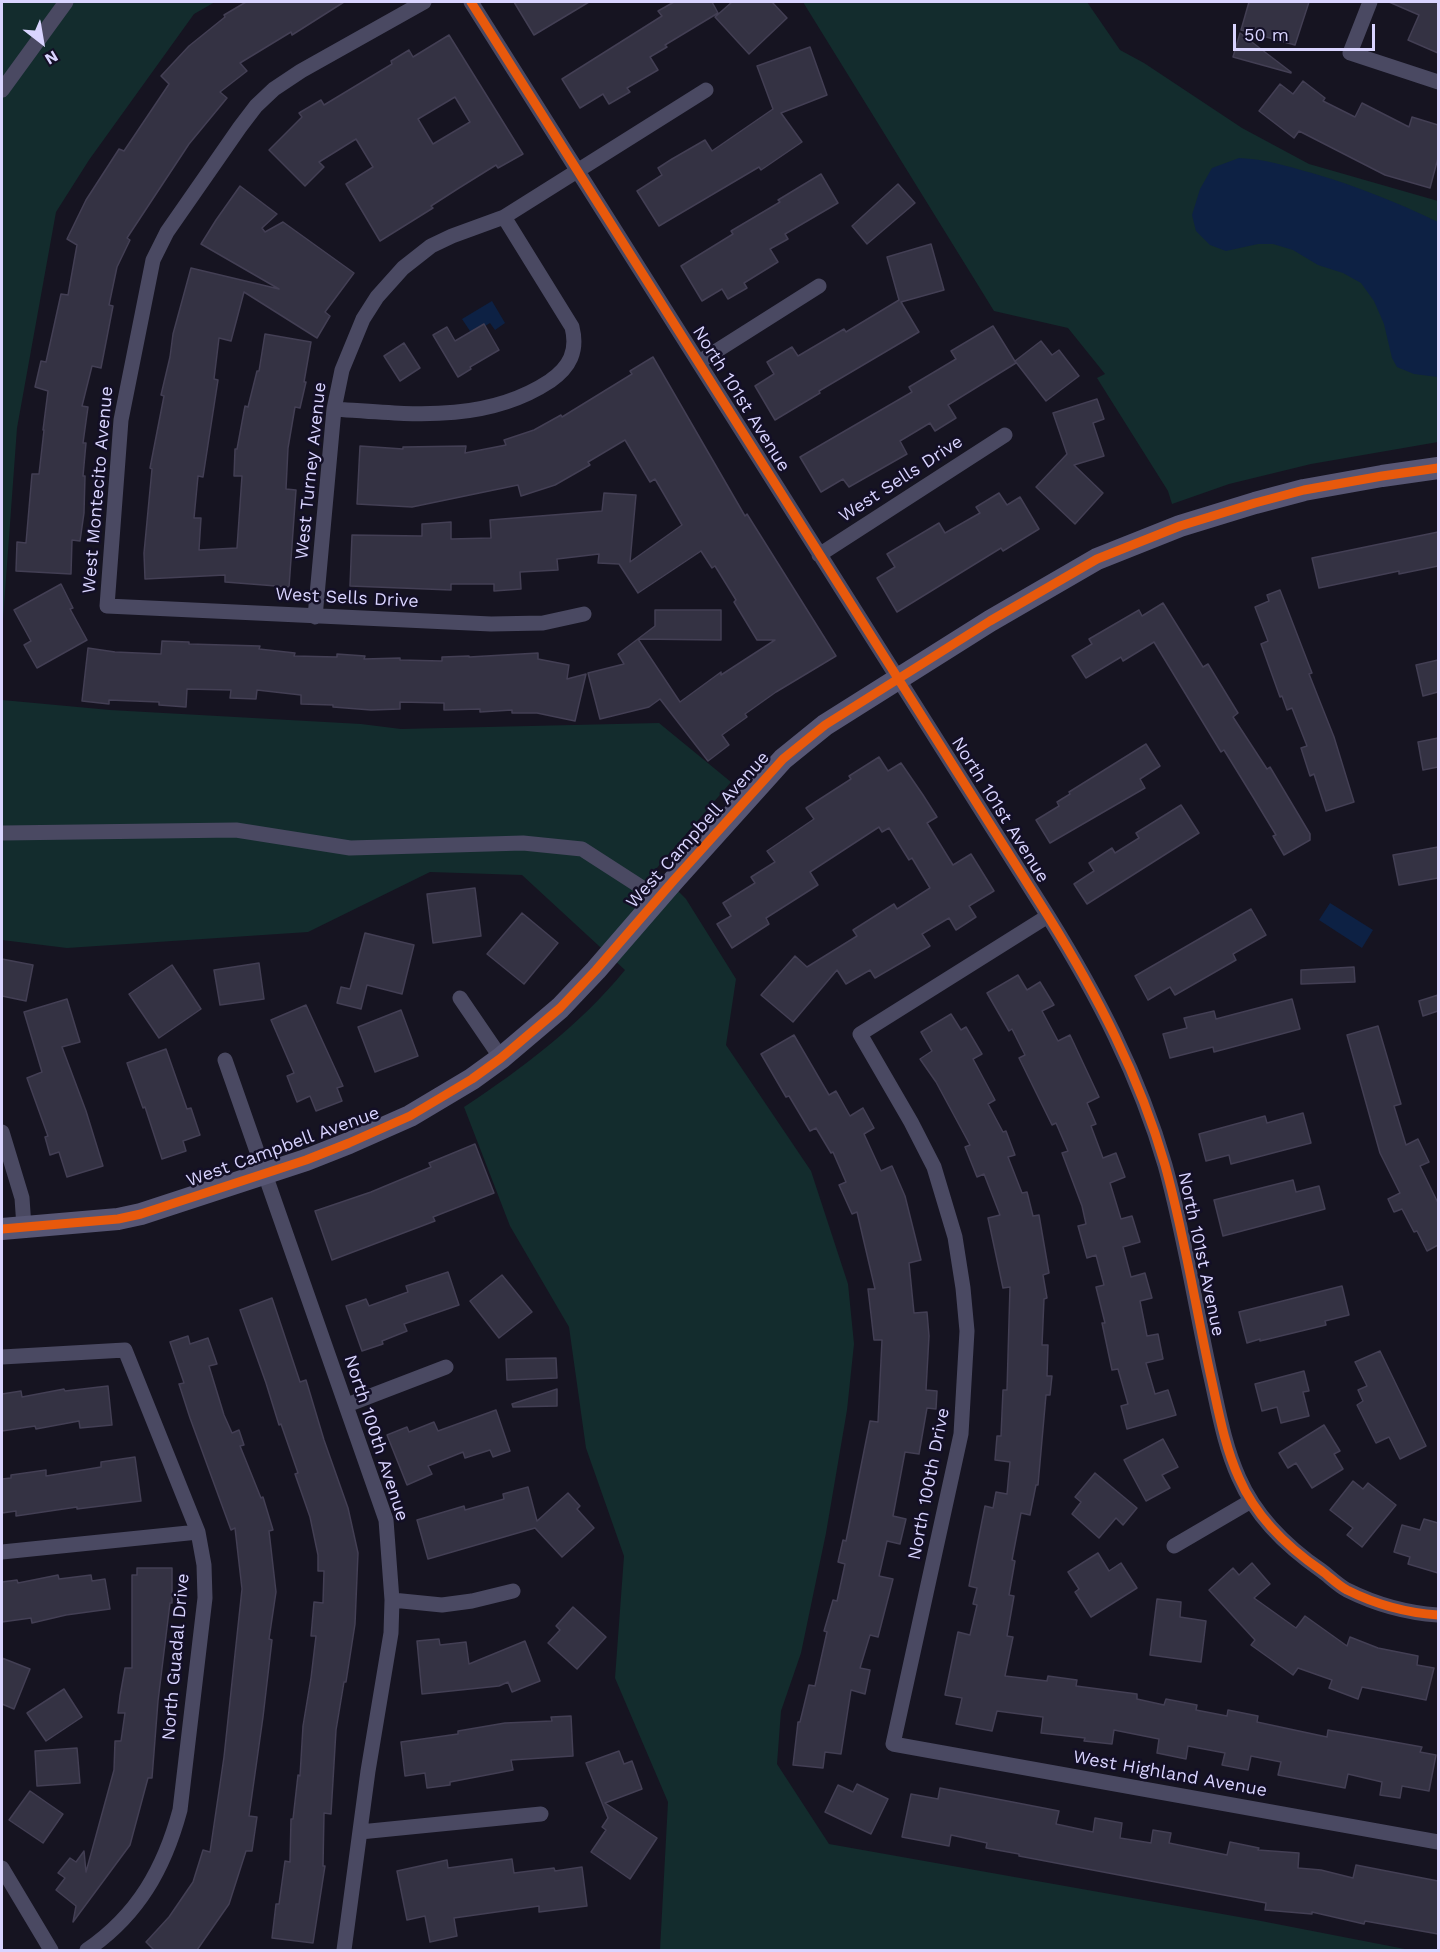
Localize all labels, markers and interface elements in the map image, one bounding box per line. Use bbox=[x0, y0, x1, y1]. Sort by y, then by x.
north arrow bbox=[12, 12, 72, 72]
scale bar bbox=[1236, 12, 1378, 50]
text: 50 m bbox=[1244, 24, 1289, 45]
text: N bbox=[42, 47, 62, 69]
street label: North 101st Avenue bbox=[687, 322, 795, 476]
street label: West Turney Avenue bbox=[291, 381, 331, 561]
street label: West Montecito Avenue bbox=[78, 385, 118, 595]
street label: West Sells Drive bbox=[835, 431, 967, 527]
street label: West Sells Drive bbox=[275, 583, 419, 613]
street label: North 101st Avenue bbox=[946, 733, 1054, 887]
street label: West Campbell Avenue bbox=[622, 747, 774, 913]
street label: West Campbell Avenue bbox=[184, 1102, 382, 1192]
street label: North 101st Avenue bbox=[1173, 1170, 1229, 1338]
street label: North 100th Avenue bbox=[339, 1352, 413, 1524]
street label: North 100th Drive bbox=[904, 1406, 954, 1562]
street label: North Guadal Drive bbox=[158, 1573, 194, 1741]
street label: West Highland Avenue bbox=[1071, 1746, 1269, 1802]

